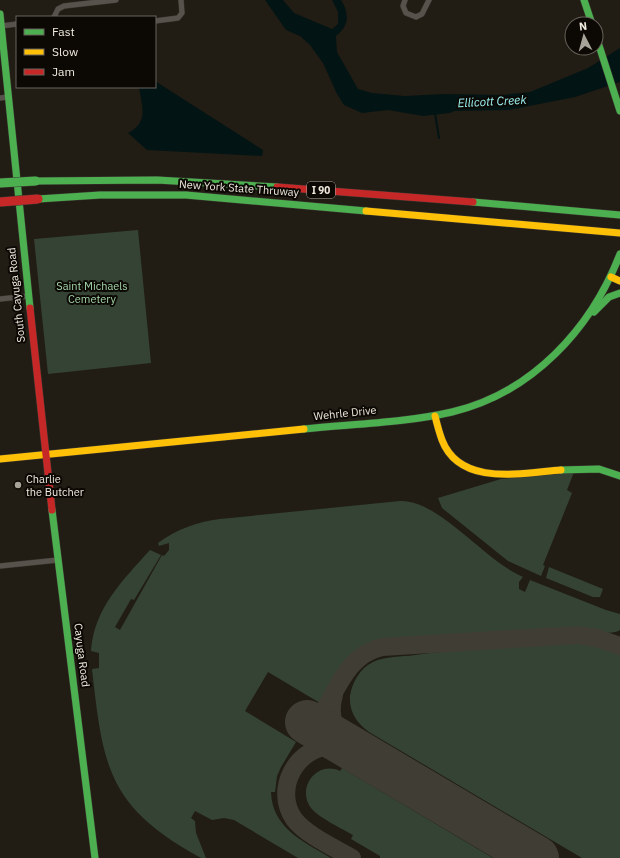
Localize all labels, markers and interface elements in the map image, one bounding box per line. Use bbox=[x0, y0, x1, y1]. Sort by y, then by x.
legend bbox=[16, 16, 156, 88]
north arrow bbox=[564, 16, 604, 56]
text: N bbox=[578, 19, 588, 33]
text: Fast bbox=[52, 24, 75, 39]
text: Slow bbox=[52, 44, 78, 59]
text: Jam bbox=[52, 64, 75, 79]
water label: Ellicott Creek bbox=[457, 92, 528, 110]
street label: New York State Thruway bbox=[178, 177, 300, 199]
road number: I 90 bbox=[307, 182, 335, 198]
street label: South Cayuga Road bbox=[4, 247, 28, 343]
park label: Saint Michaels Cemetery bbox=[56, 279, 128, 306]
street label: Wehrle Drive bbox=[313, 403, 377, 423]
place label: Charlie the Butcher bbox=[26, 472, 84, 499]
marker: Charlie the Butcher bbox=[13, 480, 23, 490]
street label: Cayuga Road bbox=[71, 622, 93, 688]

